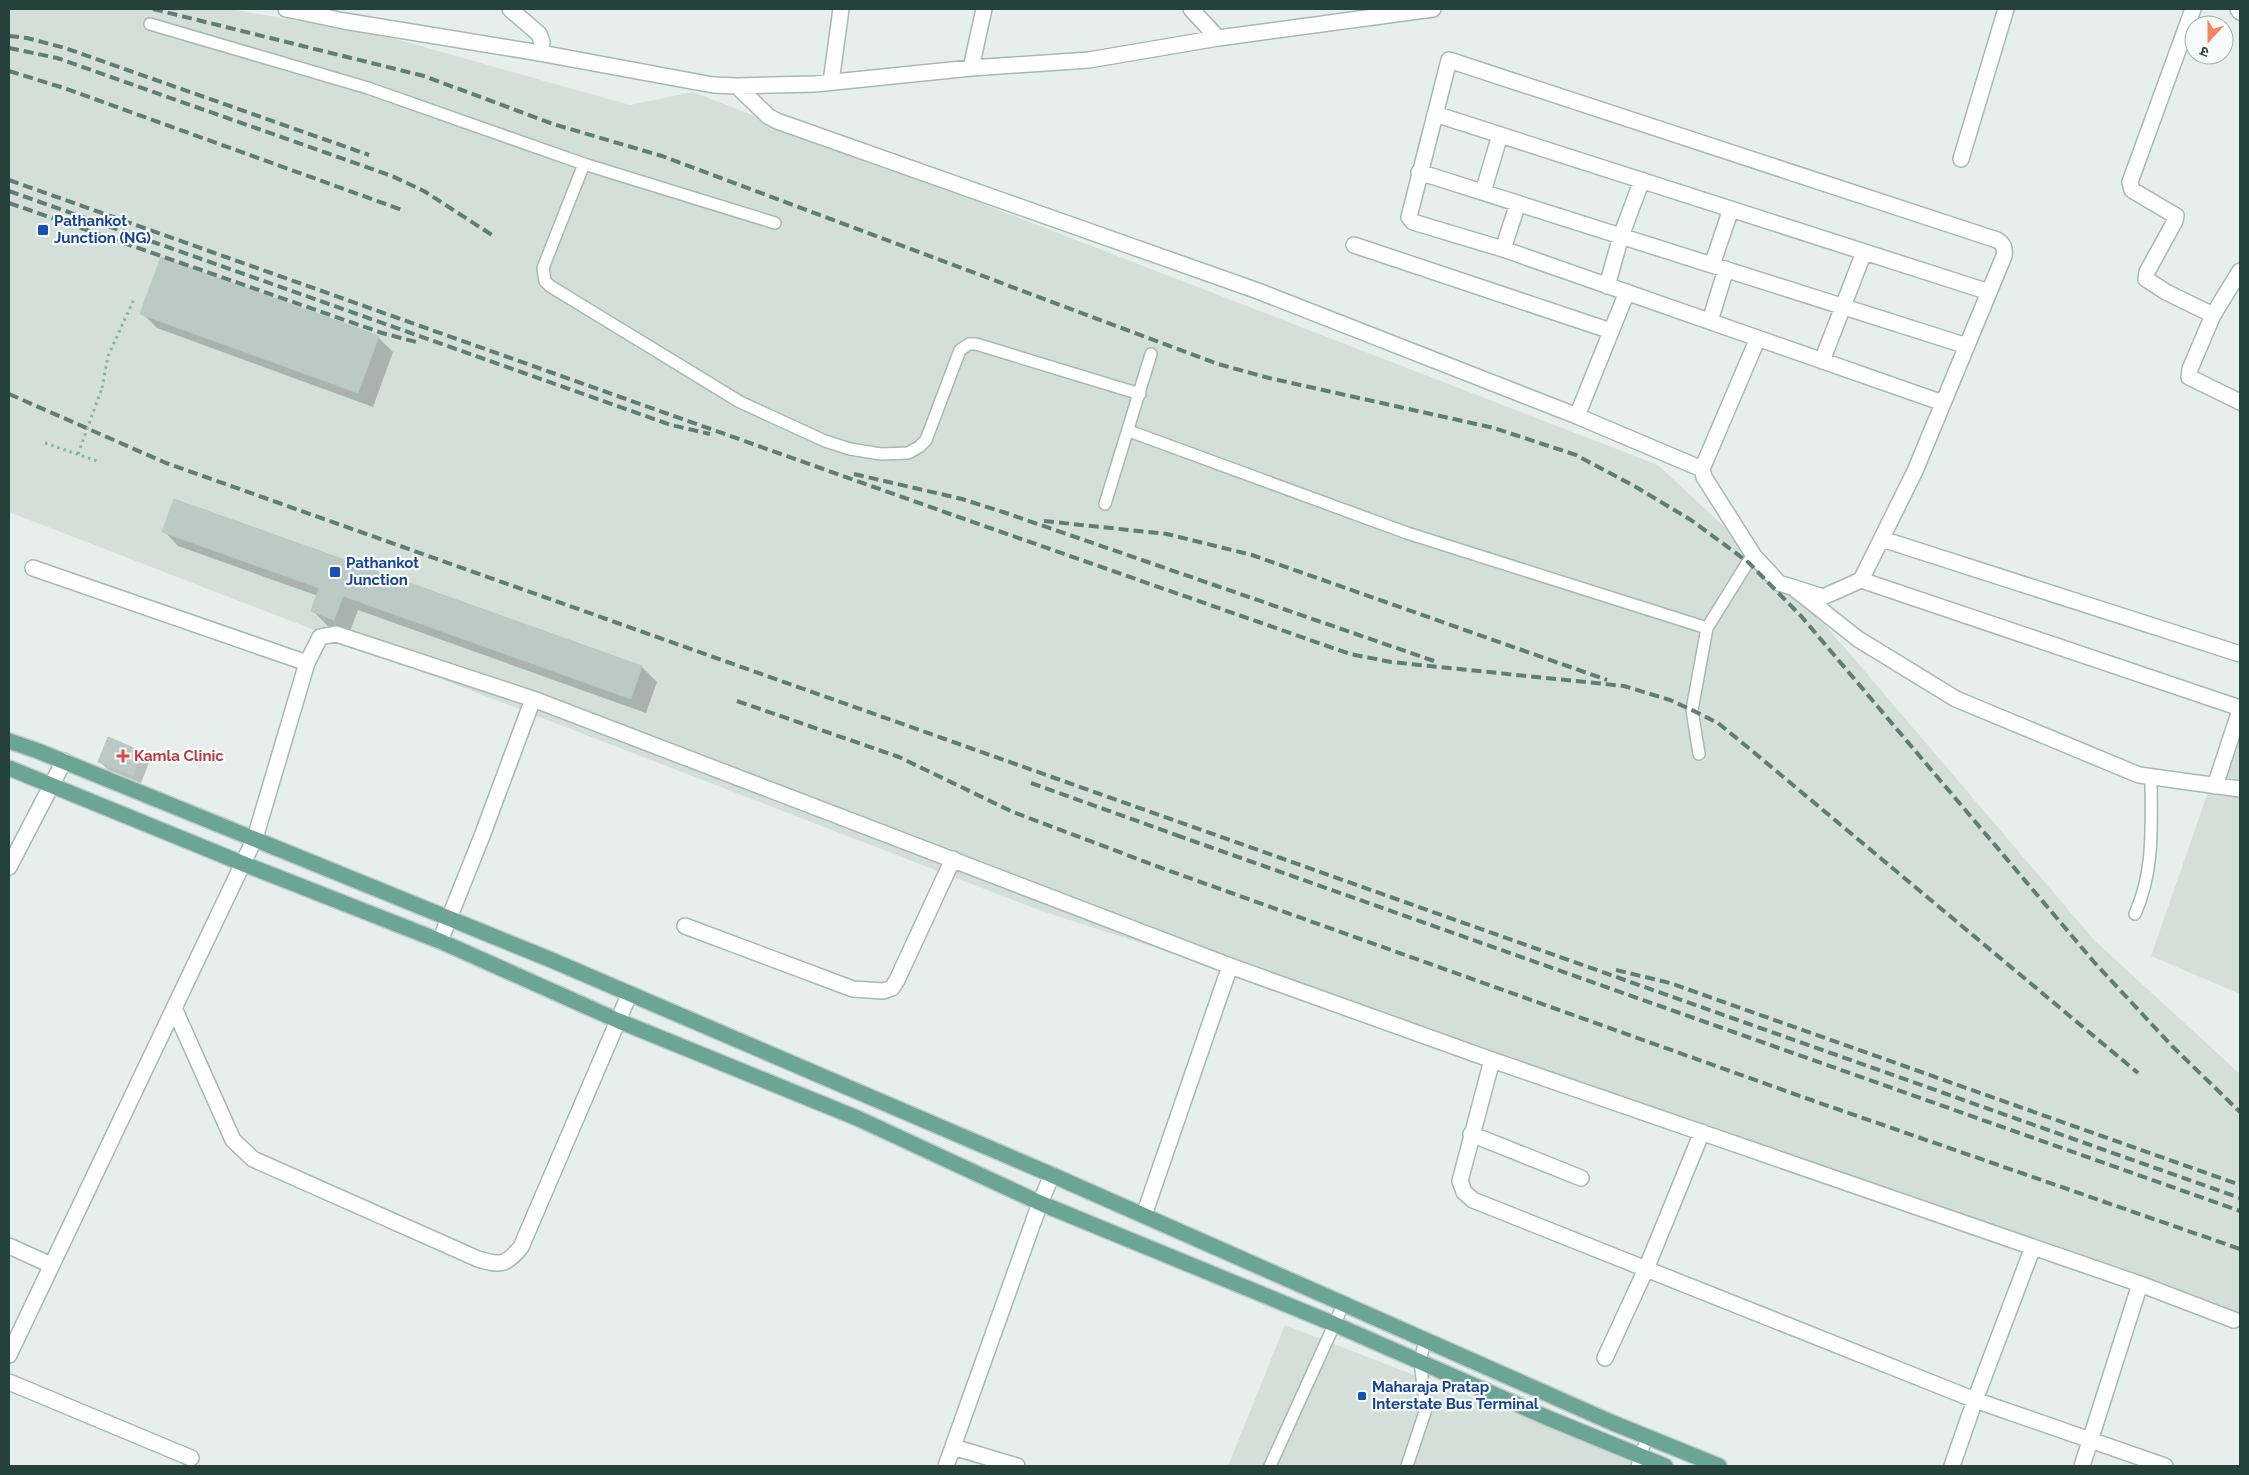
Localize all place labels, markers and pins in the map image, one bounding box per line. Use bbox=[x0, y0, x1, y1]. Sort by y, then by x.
place label: Pathankot Junction (NG) bbox=[54, 212, 151, 247]
marker: Pathankot Junction (NG) bbox=[36, 223, 50, 237]
place label: Pathankot Junction bbox=[346, 554, 419, 589]
marker: Pathankot Junction bbox=[328, 565, 342, 579]
place label: Kamla Clinic bbox=[134, 747, 224, 765]
marker: Kamla Clinic bbox=[116, 749, 130, 763]
place label: Maharaja Pratap Interstate Bus Terminal bbox=[1372, 1378, 1539, 1413]
marker: Maharaja Pratap Interstate Bus Terminal bbox=[1356, 1390, 1368, 1402]

